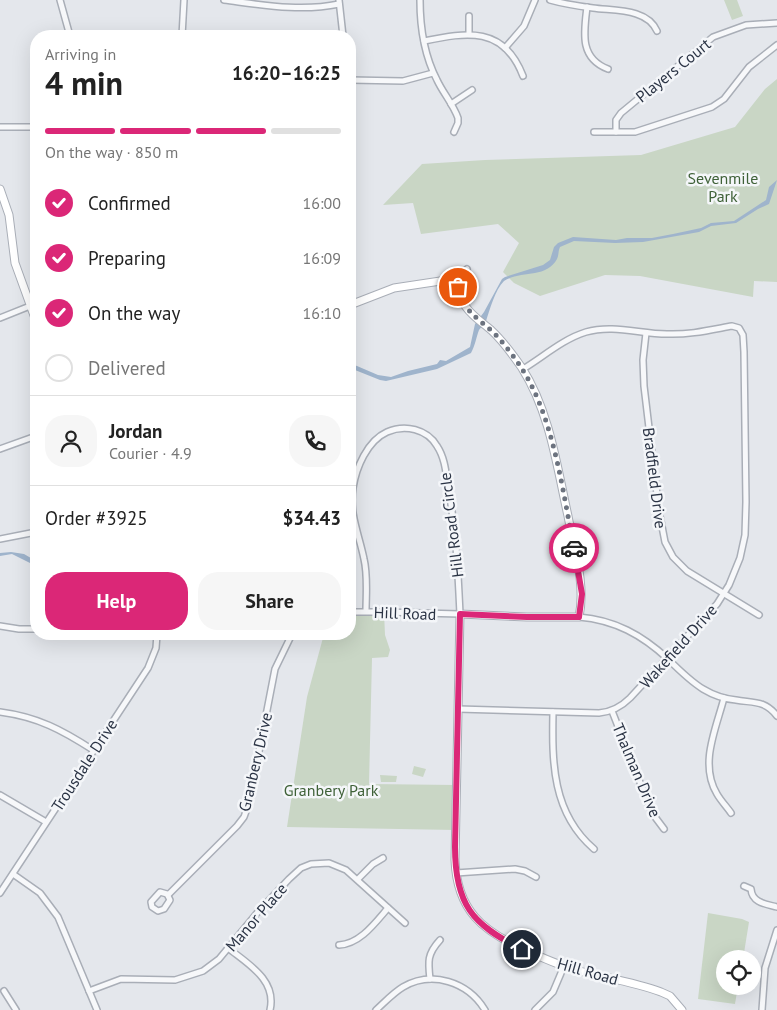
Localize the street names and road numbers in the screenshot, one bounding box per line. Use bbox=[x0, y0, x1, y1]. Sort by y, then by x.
street label: Players Court bbox=[632, 33, 715, 106]
street label: Bradfield Drive bbox=[639, 426, 671, 530]
street label: Hill Road Circle bbox=[435, 471, 467, 579]
street label: Wakefield Drive bbox=[635, 600, 721, 692]
street label: Hill Road bbox=[373, 602, 437, 624]
street label: Granbery Drive bbox=[234, 710, 276, 814]
street label: Trousdale Drive bbox=[47, 715, 121, 815]
street label: Thalman Drive bbox=[608, 720, 666, 820]
street label: Manor Place bbox=[221, 879, 291, 955]
street label: Hill Road bbox=[555, 953, 621, 989]

